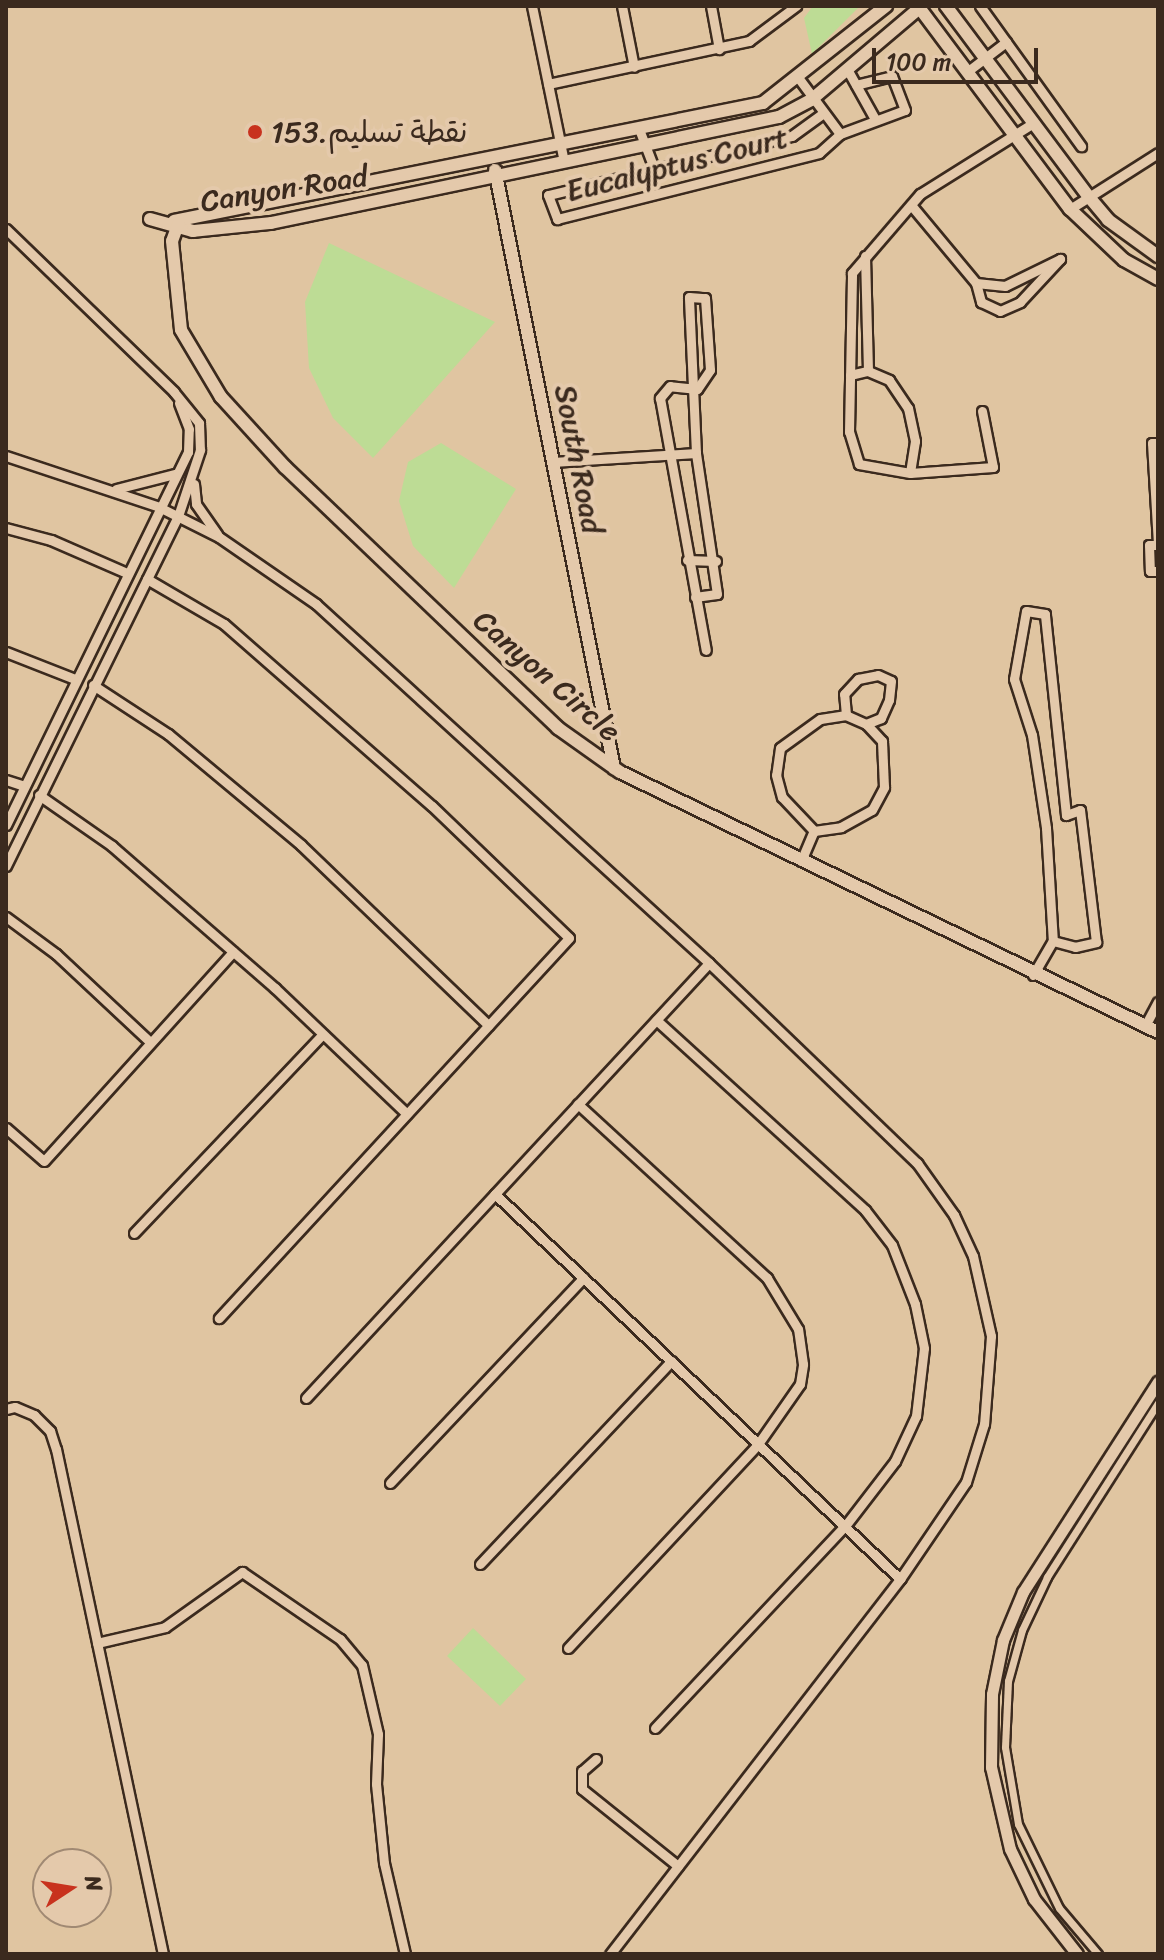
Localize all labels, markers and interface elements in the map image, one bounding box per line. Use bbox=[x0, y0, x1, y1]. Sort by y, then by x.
scale bar bbox=[876, 32, 1042, 82]
text: 100 m bbox=[886, 41, 951, 83]
place label: نقطة تسليم.153 bbox=[271, 114, 468, 150]
street label: Eucalyptus Court bbox=[562, 119, 792, 209]
marker: نقطة تسليم.153 bbox=[246, 123, 264, 141]
street label: Canyon Road bbox=[198, 158, 370, 220]
street label: South Road bbox=[547, 381, 611, 537]
street label: Canyon Circle bbox=[466, 602, 628, 750]
north arrow bbox=[32, 1848, 112, 1928]
text: N bbox=[73, 1872, 115, 1895]

